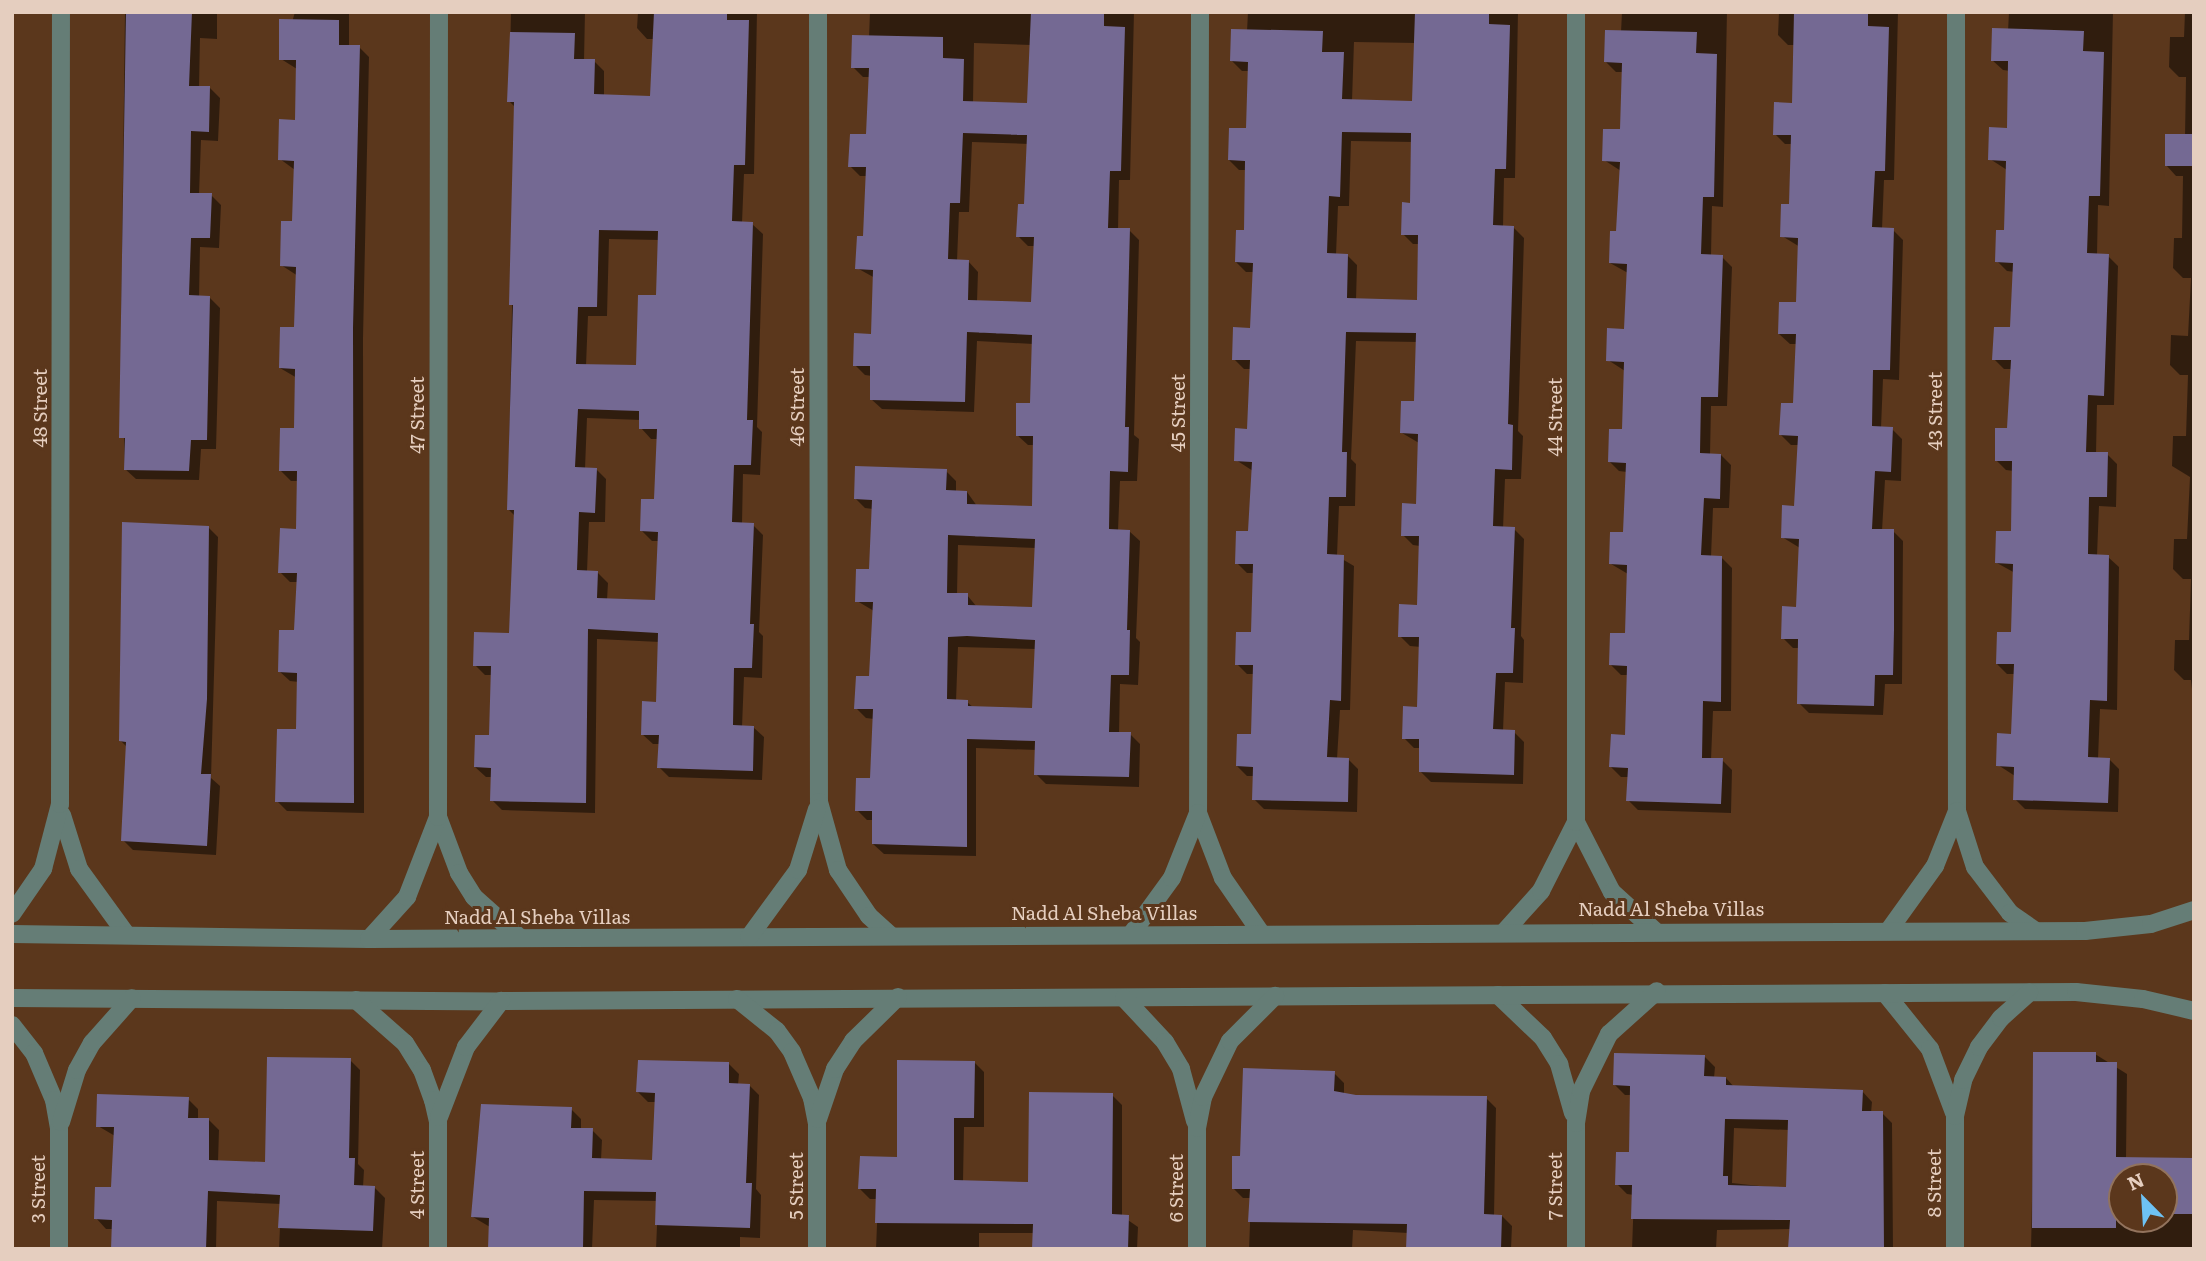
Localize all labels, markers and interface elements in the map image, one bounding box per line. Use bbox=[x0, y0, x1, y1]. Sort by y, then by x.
street label: 48 Street bbox=[29, 368, 51, 448]
street label: 46 Street bbox=[786, 368, 808, 446]
street label: 43 Street bbox=[1924, 372, 1946, 450]
street label: 45 Street bbox=[1167, 374, 1189, 452]
street label: 47 Street bbox=[406, 376, 428, 454]
street label: 44 Street bbox=[1544, 377, 1566, 457]
street label: Nadd Al Sheba Villas bbox=[1578, 898, 1764, 920]
street label: Nadd Al Sheba Villas bbox=[1011, 902, 1197, 924]
street label: Nadd Al Sheba Villas bbox=[444, 906, 630, 928]
street label: 8 Street bbox=[1923, 1149, 1945, 1217]
street label: 4 Street bbox=[406, 1151, 428, 1219]
street label: 5 Street bbox=[785, 1152, 807, 1220]
street label: 7 Street bbox=[1544, 1152, 1566, 1220]
street label: 6 Street bbox=[1165, 1154, 1187, 1222]
street label: 3 Street bbox=[27, 1155, 49, 1223]
north arrow bbox=[2108, 1163, 2178, 1233]
text: N bbox=[2122, 1165, 2148, 1197]

